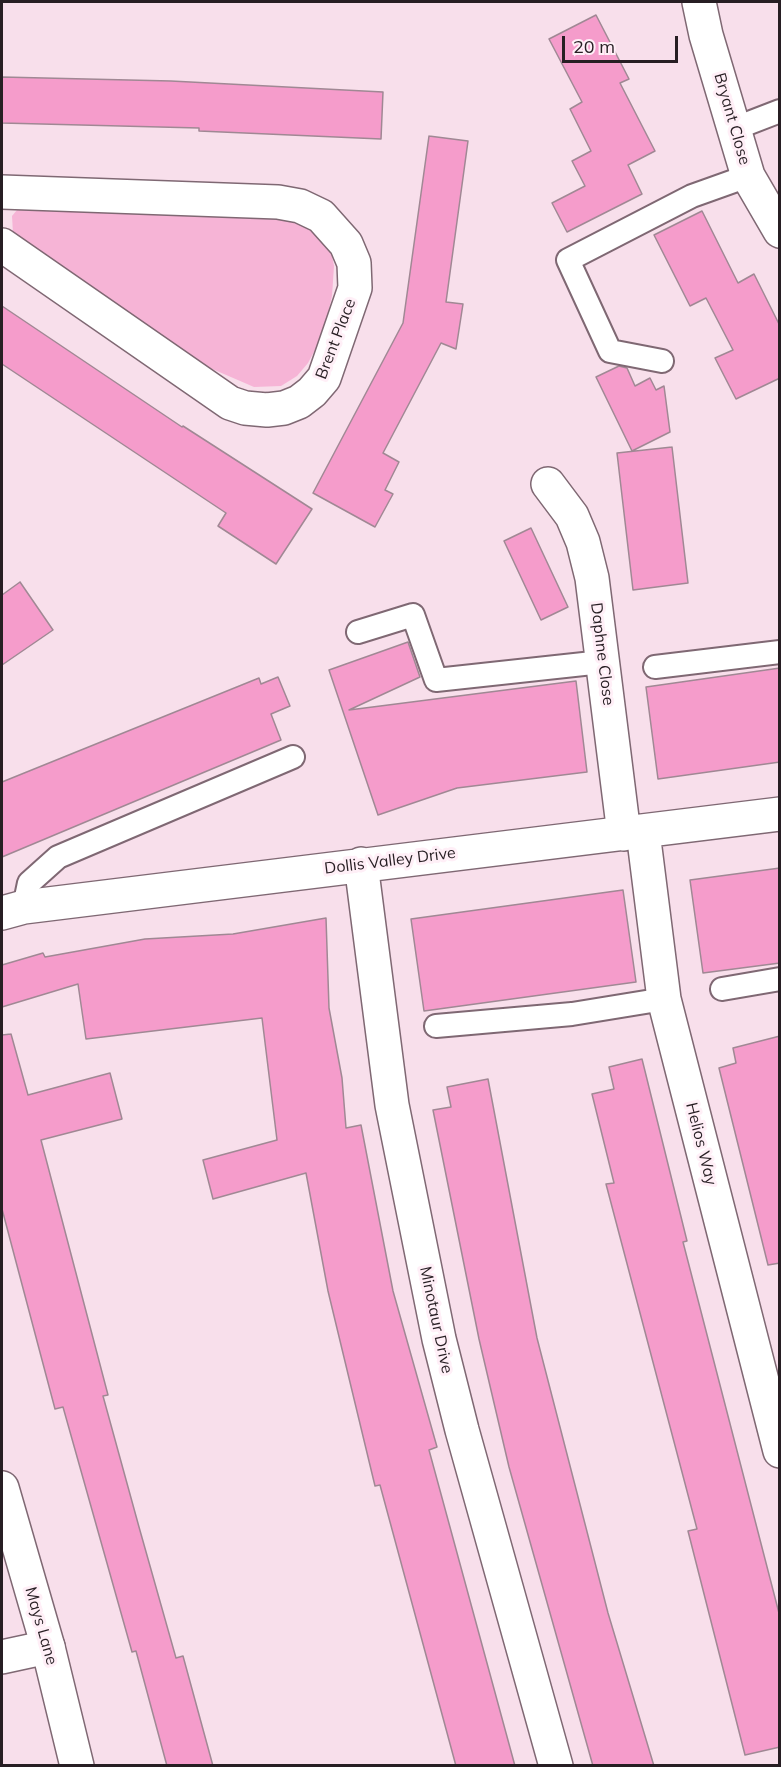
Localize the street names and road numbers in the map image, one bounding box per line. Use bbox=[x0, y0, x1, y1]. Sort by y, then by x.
street label: Bryant Close bbox=[710, 71, 754, 167]
street label: Brent Place bbox=[312, 296, 360, 382]
street label: Daphne Close bbox=[586, 602, 618, 706]
street label: Dollis Valley Drive bbox=[323, 843, 457, 879]
street label: Helios Way bbox=[681, 1101, 721, 1187]
street label: Minotaur Drive bbox=[415, 1265, 457, 1375]
street label: Mays Lane bbox=[21, 1585, 61, 1667]

